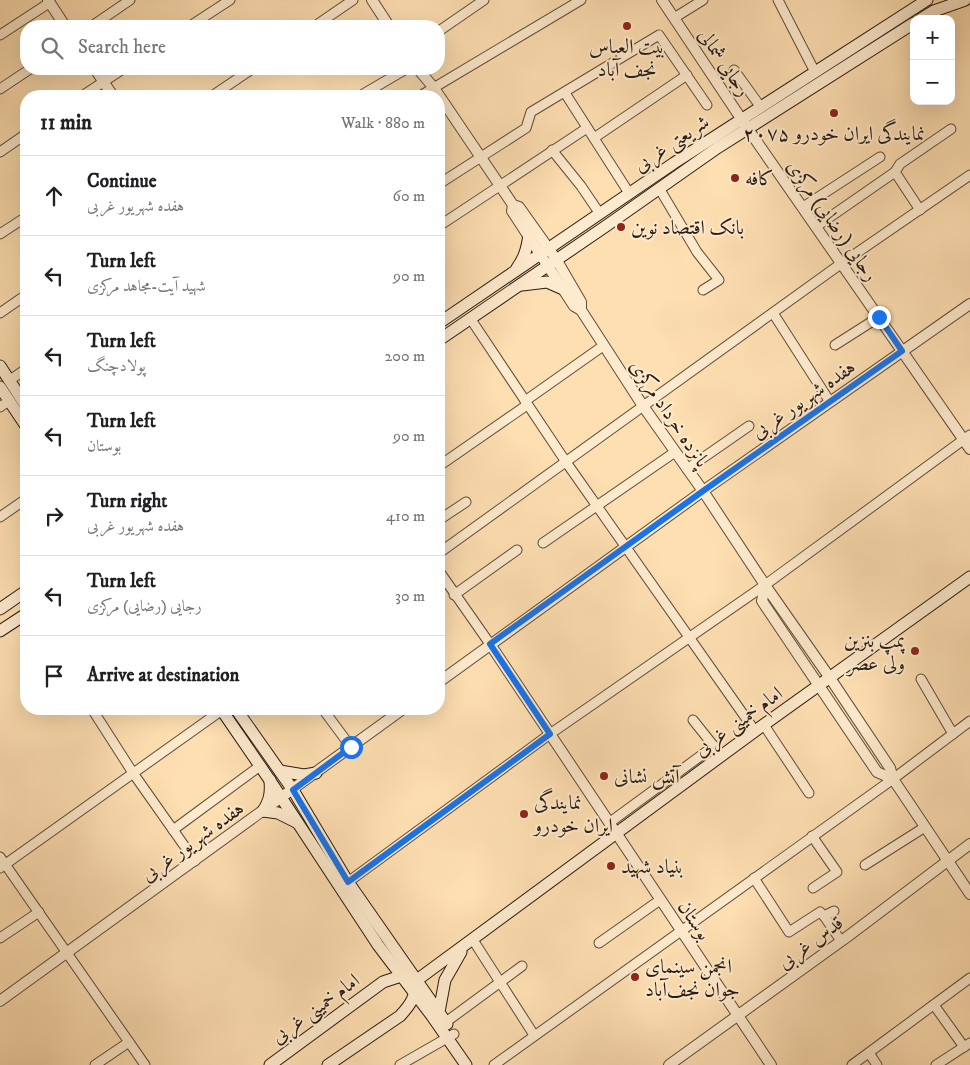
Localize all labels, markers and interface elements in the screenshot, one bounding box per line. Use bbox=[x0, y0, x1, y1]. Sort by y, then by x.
map controls bbox=[910, 15, 955, 105]
button: + bbox=[910, 15, 955, 60]
search box bbox=[20, 20, 445, 75]
marker: بیت العباس نجف آباد bbox=[621, 20, 633, 32]
street label: رجایی شمالی bbox=[692, 24, 756, 102]
icon: search bbox=[38, 34, 66, 62]
place label: بیت العباس نجف آباد bbox=[589, 35, 665, 83]
text: Search here bbox=[78, 36, 166, 59]
button: − bbox=[910, 60, 955, 105]
marker: نمایندگی ایران خودرو ۲۰۷۵ bbox=[828, 107, 840, 119]
text: 11 min bbox=[40, 110, 92, 136]
street label: شریعتی غربی bbox=[629, 110, 715, 179]
text: Walk · 880 m bbox=[341, 113, 425, 133]
place label: نمایندگی ایران خودرو ۲۰۷۵ bbox=[743, 118, 925, 147]
street label: رجایی (رضایی) مرکزی bbox=[780, 155, 883, 287]
place label: کافه bbox=[745, 167, 774, 192]
text: Continue bbox=[87, 170, 157, 193]
marker: کافه bbox=[729, 172, 741, 184]
icon: ahead bbox=[40, 182, 68, 210]
text: 60 m bbox=[393, 186, 425, 206]
text: هفده شهریور غربی bbox=[87, 196, 184, 216]
place label: بانک اقتصاد نوین bbox=[631, 216, 744, 241]
marker: بانک اقتصاد نوین bbox=[615, 221, 627, 233]
text: Turn left bbox=[87, 250, 156, 273]
icon: left bbox=[40, 262, 68, 290]
text: 90 m bbox=[393, 266, 425, 286]
text: شهید آیت-مجاهد مرکزی bbox=[87, 276, 206, 296]
route end bbox=[868, 306, 891, 329]
text: Turn left bbox=[87, 330, 156, 353]
icon: left bbox=[40, 342, 68, 370]
text: 200 m bbox=[384, 346, 425, 366]
street label: پانزده خرداد مرکزی bbox=[623, 355, 715, 474]
street label: هفده شهریور غربی bbox=[747, 355, 861, 446]
text: پولادچنگ bbox=[87, 356, 146, 376]
text: Turn left bbox=[87, 410, 156, 433]
icon: left bbox=[40, 422, 68, 450]
text: 90 m bbox=[393, 426, 425, 446]
text: بوستان bbox=[87, 436, 121, 456]
text: Turn right bbox=[87, 490, 167, 513]
icon: right bbox=[40, 502, 68, 530]
text: 410 m bbox=[386, 506, 425, 526]
text: هفده شهریور غربی bbox=[87, 516, 184, 536]
text: Turn left bbox=[87, 570, 156, 593]
icon: left bbox=[40, 582, 68, 610]
text: 30 m bbox=[395, 586, 425, 606]
text: رجایی (رضایی) مرکزی bbox=[87, 596, 202, 616]
place label: پمپ بنزین ولی عصر bbox=[844, 629, 906, 677]
marker: پمپ بنزین ولی عصر bbox=[909, 645, 921, 657]
icon: arrive bbox=[40, 662, 68, 690]
text: Arrive at destination bbox=[87, 664, 239, 687]
street label: امام خمینی غربی bbox=[690, 682, 791, 766]
route start bbox=[340, 736, 363, 759]
place label: آتش نشانی bbox=[614, 764, 682, 790]
marker: آتش نشانی bbox=[598, 770, 610, 782]
place label: نمایندگی ایران خودرو bbox=[532, 787, 613, 839]
street label: هفده شهریور غربی bbox=[136, 796, 250, 889]
marker: نمایندگی ایران خودرو bbox=[518, 808, 530, 820]
place label: بنیاد شهید bbox=[621, 855, 684, 880]
marker: بنیاد شهید bbox=[605, 860, 617, 872]
street label: بوستان bbox=[671, 896, 716, 946]
street label: قدس غربی bbox=[773, 911, 849, 976]
place label: انجمن سینمای جوان نجف‌آباد bbox=[645, 955, 740, 1003]
street label: امام خمینی غربی bbox=[267, 969, 368, 1053]
marker: انجمن سینمای جوان نجف‌آباد bbox=[629, 971, 641, 983]

